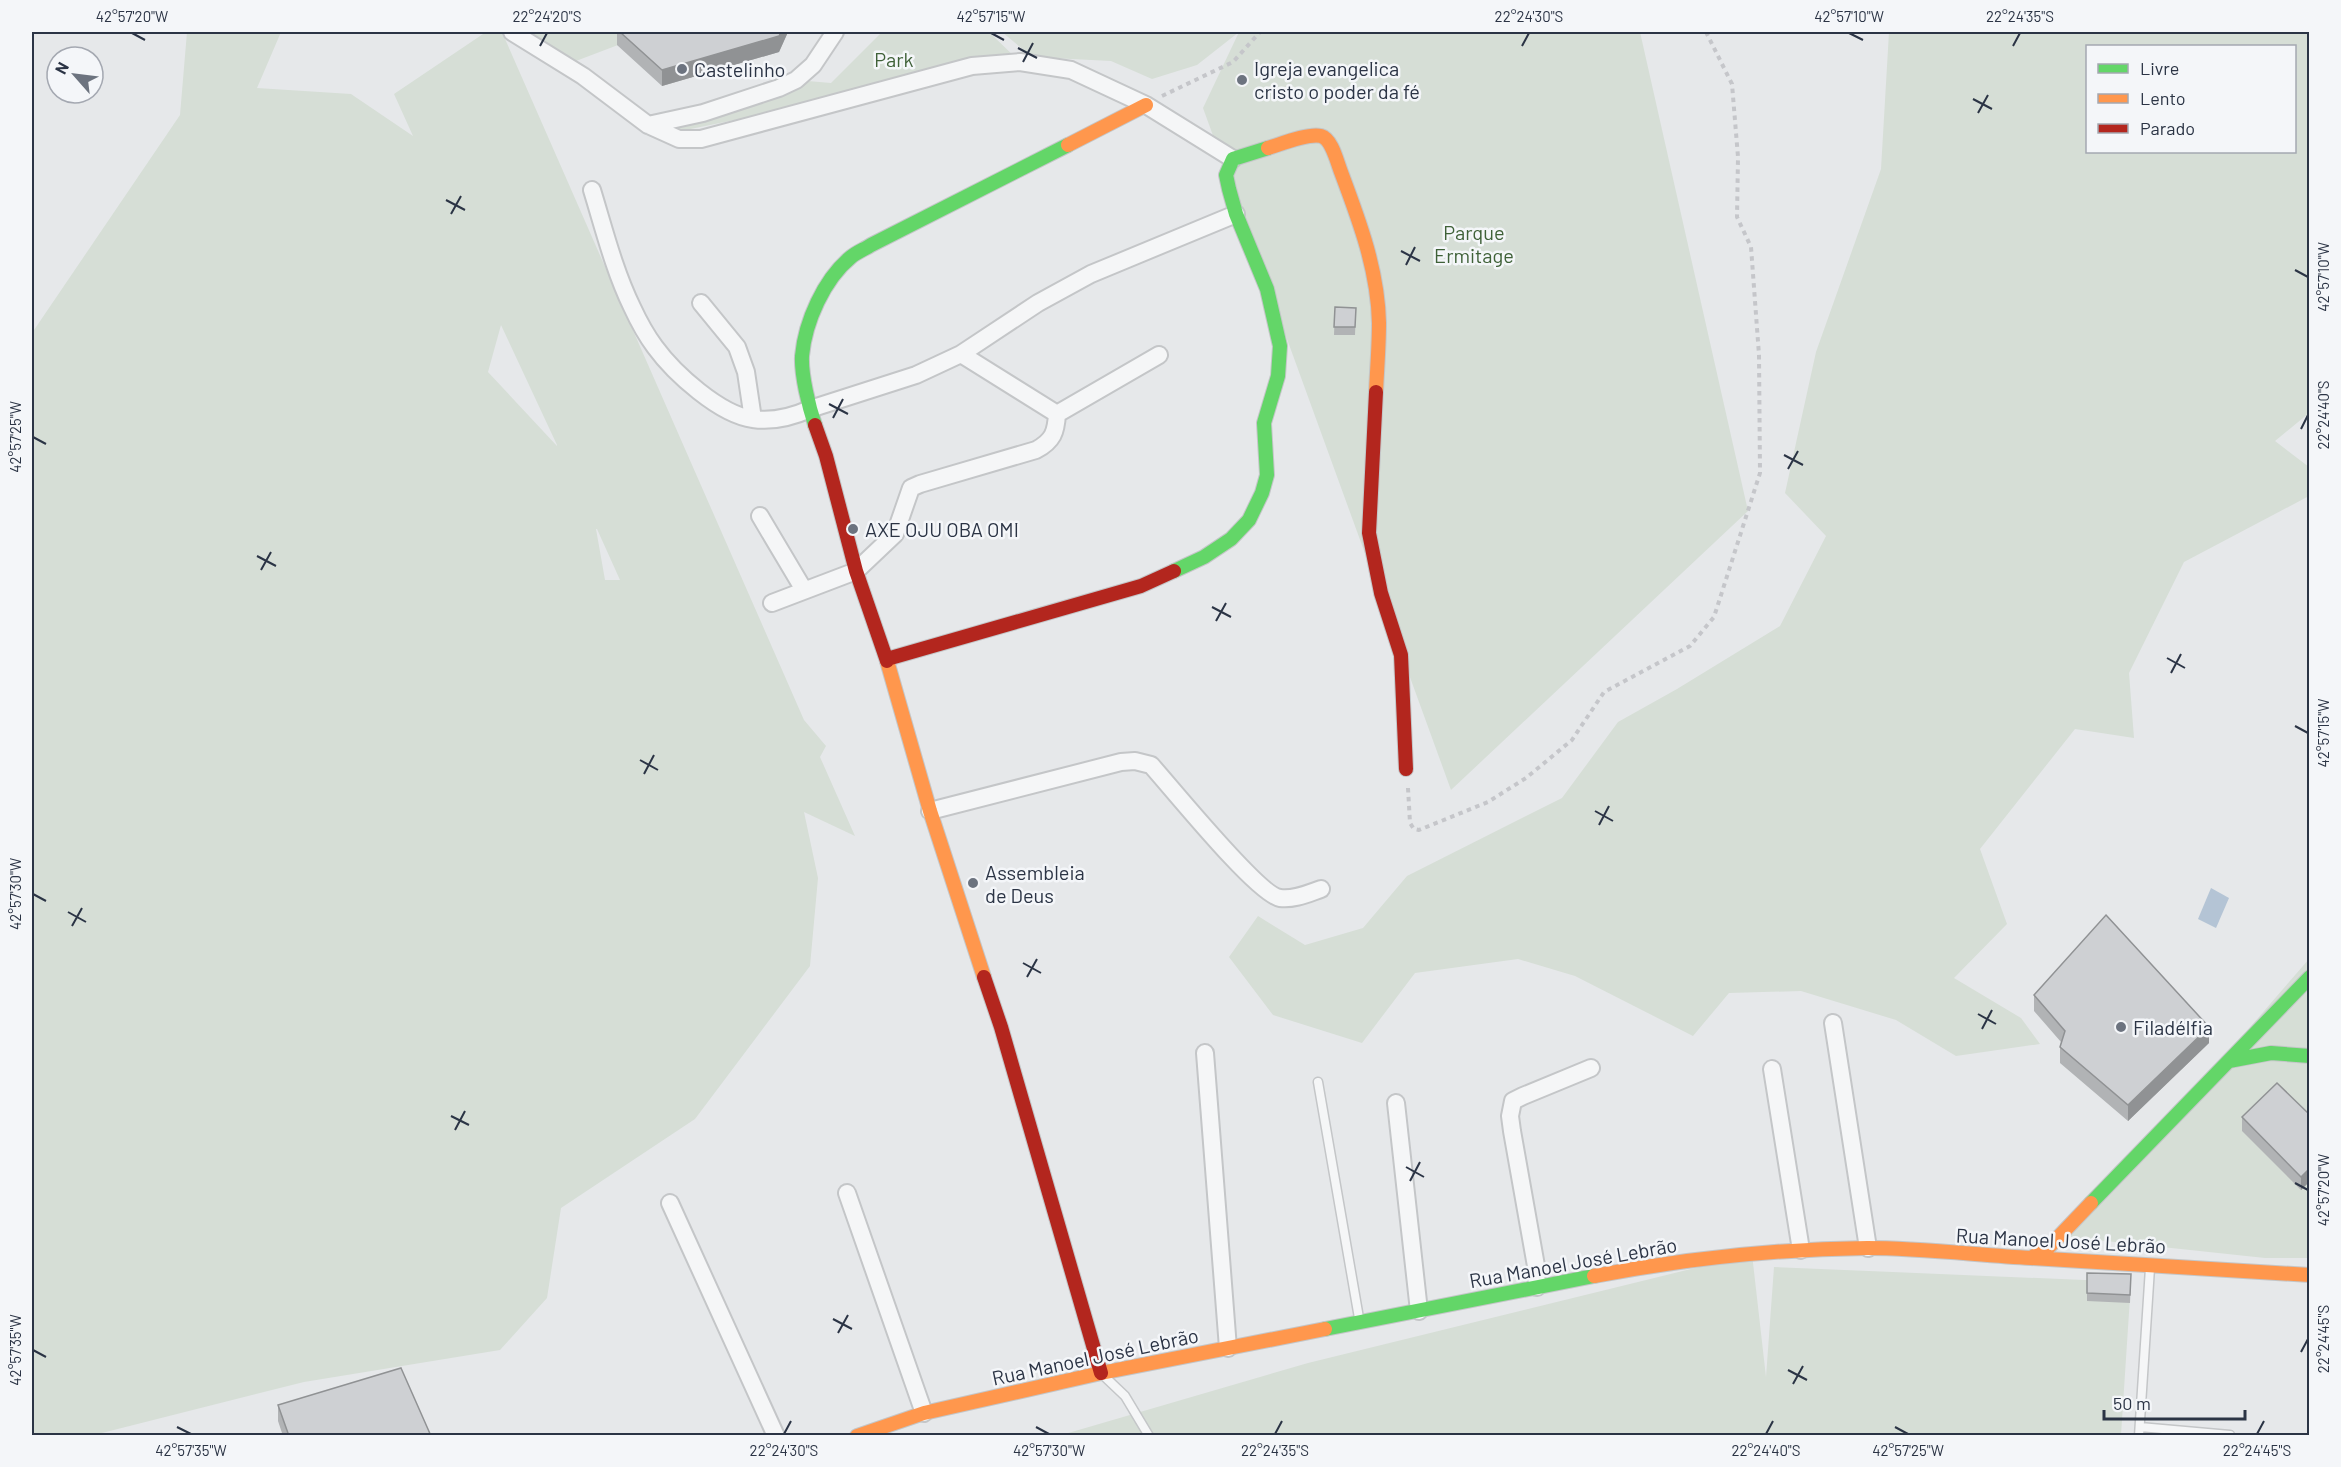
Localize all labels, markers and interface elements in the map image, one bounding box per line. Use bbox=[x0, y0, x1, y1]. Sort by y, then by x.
text: 42°57'20"W bbox=[96, 7, 168, 25]
text: 22°24'20"S bbox=[512, 7, 582, 25]
text: 42°57'15"W bbox=[957, 7, 1025, 25]
text: 22°24'30"S bbox=[1495, 7, 1563, 25]
text: 42°57'10"W bbox=[1814, 7, 1884, 25]
text: 22°24'35"S bbox=[1986, 7, 2054, 25]
north arrow bbox=[45, 45, 105, 105]
legend bbox=[2086, 45, 2296, 153]
park label: Park bbox=[874, 47, 914, 71]
place label: Igreja evangelica cristo o poder da fé bbox=[1254, 56, 1420, 103]
place label: Castelinho bbox=[694, 57, 785, 81]
text: Livre bbox=[2140, 57, 2179, 79]
text: N bbox=[50, 59, 72, 77]
marker: Castelinho bbox=[675, 62, 689, 76]
marker: Igreja evangelica cristo o poder da fé bbox=[1235, 73, 1249, 87]
text: Lento bbox=[2140, 87, 2186, 109]
text: Parado bbox=[2140, 117, 2195, 139]
park label: Parque Ermitage bbox=[1434, 220, 1514, 267]
text: 42°57'10"W bbox=[2314, 242, 2332, 312]
text: 22°24'40"S bbox=[2314, 380, 2332, 450]
text: 42°57'25"W bbox=[6, 401, 24, 473]
place label: AXE OJU OBA OMI bbox=[865, 517, 1019, 541]
marker: AXE OJU OBA OMI bbox=[846, 522, 860, 536]
text: 42°57'15"W bbox=[2314, 699, 2332, 767]
text: 42°57'30"W bbox=[6, 858, 24, 930]
place label: Assembleia de Deus bbox=[985, 860, 1085, 907]
marker: Assembleia de Deus bbox=[966, 876, 980, 890]
place label: Filadélfia bbox=[2133, 1015, 2213, 1039]
marker: Filadélfia bbox=[2114, 1020, 2128, 1034]
text: 42°57'20"W bbox=[2314, 1154, 2332, 1226]
street label: Rua Manoel José Lebrão bbox=[1955, 1223, 2167, 1257]
street label: Rua Manoel José Lebrão bbox=[1467, 1232, 1679, 1292]
text: 22°24'45"S bbox=[2314, 1305, 2332, 1373]
text: 42°57'35"W bbox=[6, 1314, 24, 1386]
street label: Rua Manoel José Lebrão bbox=[990, 1322, 1200, 1390]
scale bar bbox=[2104, 1383, 2245, 1421]
text: 50 m bbox=[2113, 1392, 2151, 1414]
text: 42°57'35"W bbox=[155, 1441, 227, 1459]
text: 22°24'30"S bbox=[750, 1441, 818, 1459]
text: 42°57'30"W bbox=[1013, 1441, 1085, 1459]
text: 22°24'35"S bbox=[1241, 1441, 1309, 1459]
text: 22°24'40"S bbox=[1731, 1441, 1801, 1459]
text: 42°57'25"W bbox=[1872, 1441, 1944, 1459]
text: 22°24'45"S bbox=[2223, 1441, 2291, 1459]

